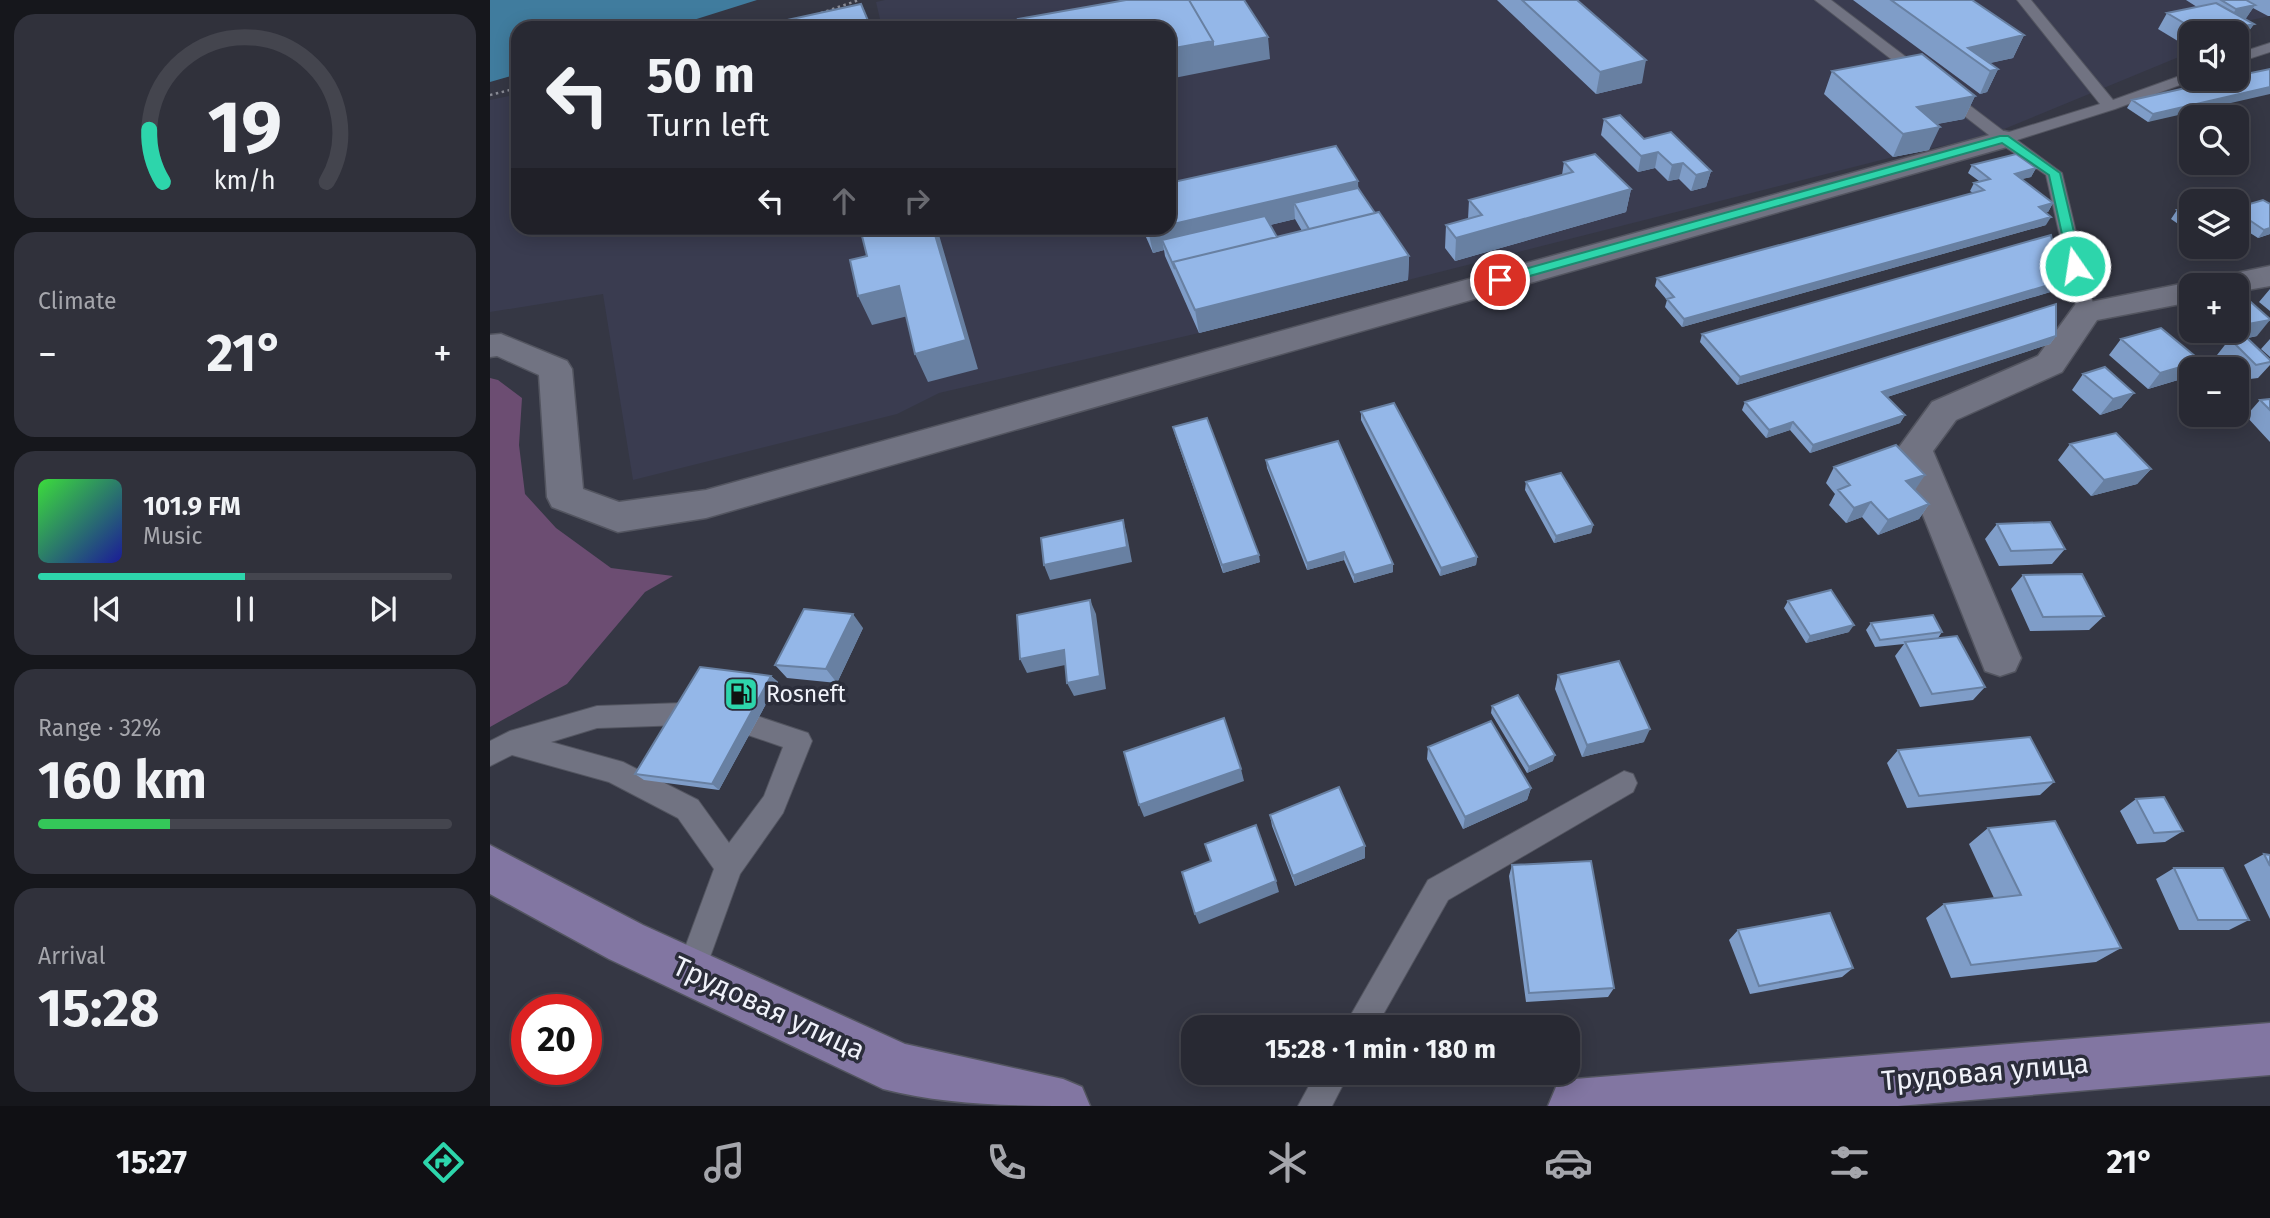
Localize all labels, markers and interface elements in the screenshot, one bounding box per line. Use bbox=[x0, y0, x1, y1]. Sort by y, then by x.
map controls bbox=[2179, 21, 2249, 427]
button: sound bbox=[2179, 21, 2249, 91]
text: 50 m bbox=[647, 46, 755, 105]
icon: left bbox=[532, 49, 623, 140]
text: 19 bbox=[208, 85, 282, 172]
button: search bbox=[2179, 105, 2249, 175]
text: Turn left bbox=[647, 106, 769, 144]
text: km/h bbox=[214, 166, 276, 196]
icon: left bbox=[752, 182, 790, 220]
icon: ahead bbox=[825, 182, 863, 220]
icon: right bbox=[898, 182, 936, 220]
button: layers bbox=[2179, 189, 2249, 259]
position arrow bbox=[2038, 229, 2112, 303]
pin bbox=[1470, 250, 1530, 310]
icon: arrive bbox=[1481, 261, 1519, 299]
button: + bbox=[2179, 273, 2249, 343]
text: Climate bbox=[38, 287, 117, 315]
text: 21° bbox=[207, 322, 284, 385]
text: − bbox=[38, 331, 57, 377]
text: + bbox=[433, 331, 452, 377]
button: − bbox=[2179, 357, 2249, 427]
text: 101.9 FM bbox=[143, 491, 241, 522]
text: Music bbox=[143, 522, 203, 550]
icon: previous bbox=[88, 590, 126, 628]
icon: pause bbox=[226, 590, 264, 628]
icon: next bbox=[364, 590, 402, 628]
fuel station icon: Rosneft bbox=[722, 675, 760, 713]
place label: Rosneft bbox=[766, 680, 846, 708]
text: Range · 32% bbox=[38, 714, 161, 742]
text: 160 km bbox=[38, 749, 207, 812]
text: Arrival bbox=[38, 942, 105, 970]
street label: Трудовая улица bbox=[668, 949, 870, 1067]
text: 15:28 bbox=[38, 977, 160, 1040]
speed limit sign: 20 bbox=[511, 994, 602, 1085]
text: 15:28 · 1 min · 180 m bbox=[1265, 1034, 1496, 1065]
street label: Трудовая улица bbox=[1880, 1046, 2090, 1098]
icon: directions bbox=[419, 1138, 468, 1187]
icon: music bbox=[700, 1138, 749, 1187]
icon: phone bbox=[982, 1138, 1031, 1187]
icon: climate bbox=[1263, 1138, 1312, 1187]
icon: car bbox=[1544, 1138, 1593, 1187]
icon: filters bbox=[1825, 1138, 1874, 1187]
text: 15:27 bbox=[116, 1143, 187, 1181]
text: 21° bbox=[2106, 1143, 2154, 1181]

